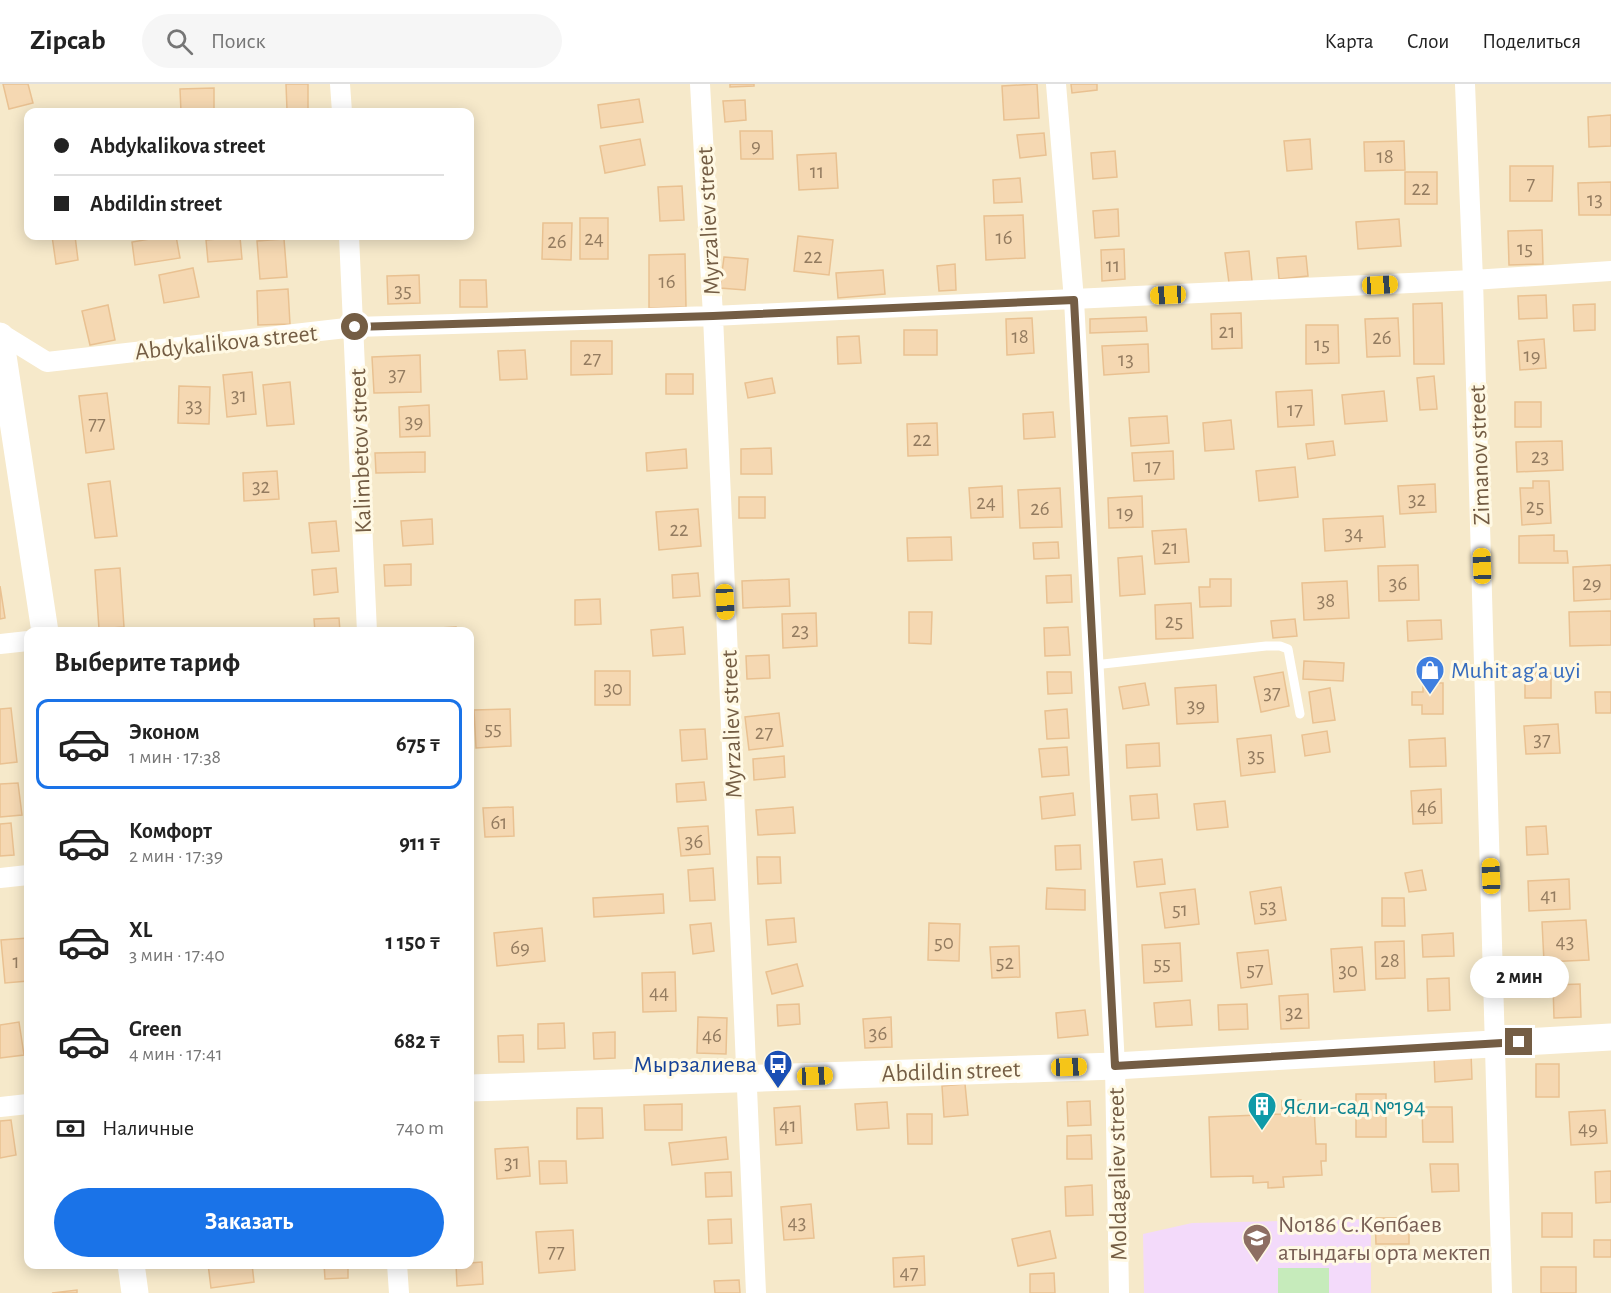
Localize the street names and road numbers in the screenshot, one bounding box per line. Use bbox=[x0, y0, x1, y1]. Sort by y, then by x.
street label: Myrzaliev street bbox=[693, 146, 725, 296]
street label: Abdykalikova street bbox=[134, 321, 319, 364]
street label: Kalimbetov street bbox=[346, 368, 376, 534]
street label: Zimanov street bbox=[1466, 384, 1494, 526]
street label: Myrzaliev street bbox=[717, 649, 747, 799]
street label: Abdildin street bbox=[881, 1058, 1021, 1086]
street label: Moldagaliev street bbox=[1104, 1087, 1132, 1261]

